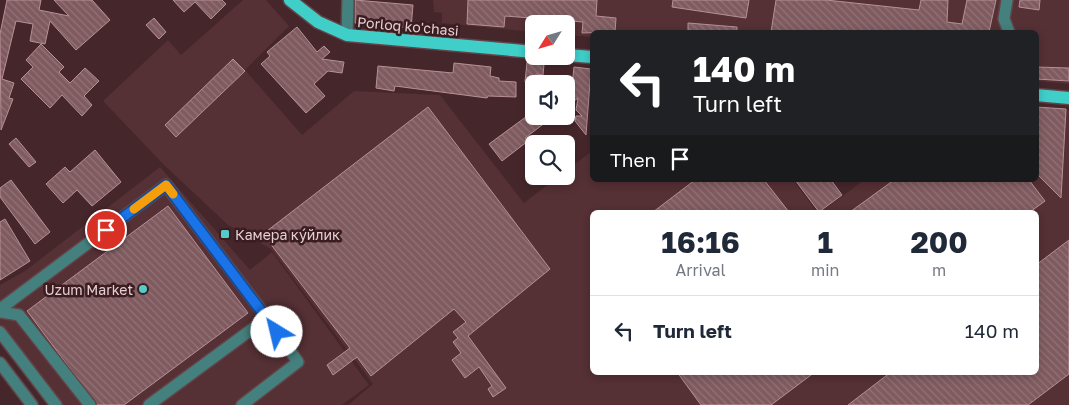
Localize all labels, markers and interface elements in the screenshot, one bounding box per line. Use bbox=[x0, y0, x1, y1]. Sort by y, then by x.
street label: Porloq ko'chasi bbox=[356, 13, 460, 39]
north arrow bbox=[525, 15, 575, 65]
map controls bbox=[525, 15, 575, 185]
text: 140 m bbox=[693, 48, 795, 90]
icon: left bbox=[610, 50, 675, 115]
button: sound bbox=[525, 75, 575, 125]
text: Turn left bbox=[693, 90, 782, 117]
button: search bbox=[525, 135, 575, 185]
icon: arrive bbox=[666, 145, 694, 173]
text: Then bbox=[610, 148, 656, 171]
pin bbox=[85, 209, 127, 251]
icon: arrive bbox=[92, 216, 120, 244]
text: 16:16 bbox=[661, 224, 740, 260]
text: 1 bbox=[817, 224, 833, 260]
text: 200 bbox=[910, 224, 968, 260]
place label: Камера ку́йлик bbox=[235, 226, 340, 243]
marker: Камера ку́йлик bbox=[219, 228, 231, 240]
text: Arrival bbox=[675, 260, 726, 280]
text: min bbox=[811, 260, 839, 280]
text: m bbox=[932, 260, 946, 280]
place label: Uzum Market bbox=[45, 281, 133, 298]
marker: Uzum Market bbox=[137, 283, 149, 295]
position arrow bbox=[250, 305, 302, 357]
icon: left bbox=[610, 317, 638, 345]
text: Turn left bbox=[653, 319, 732, 342]
text: 140 m bbox=[965, 319, 1019, 342]

